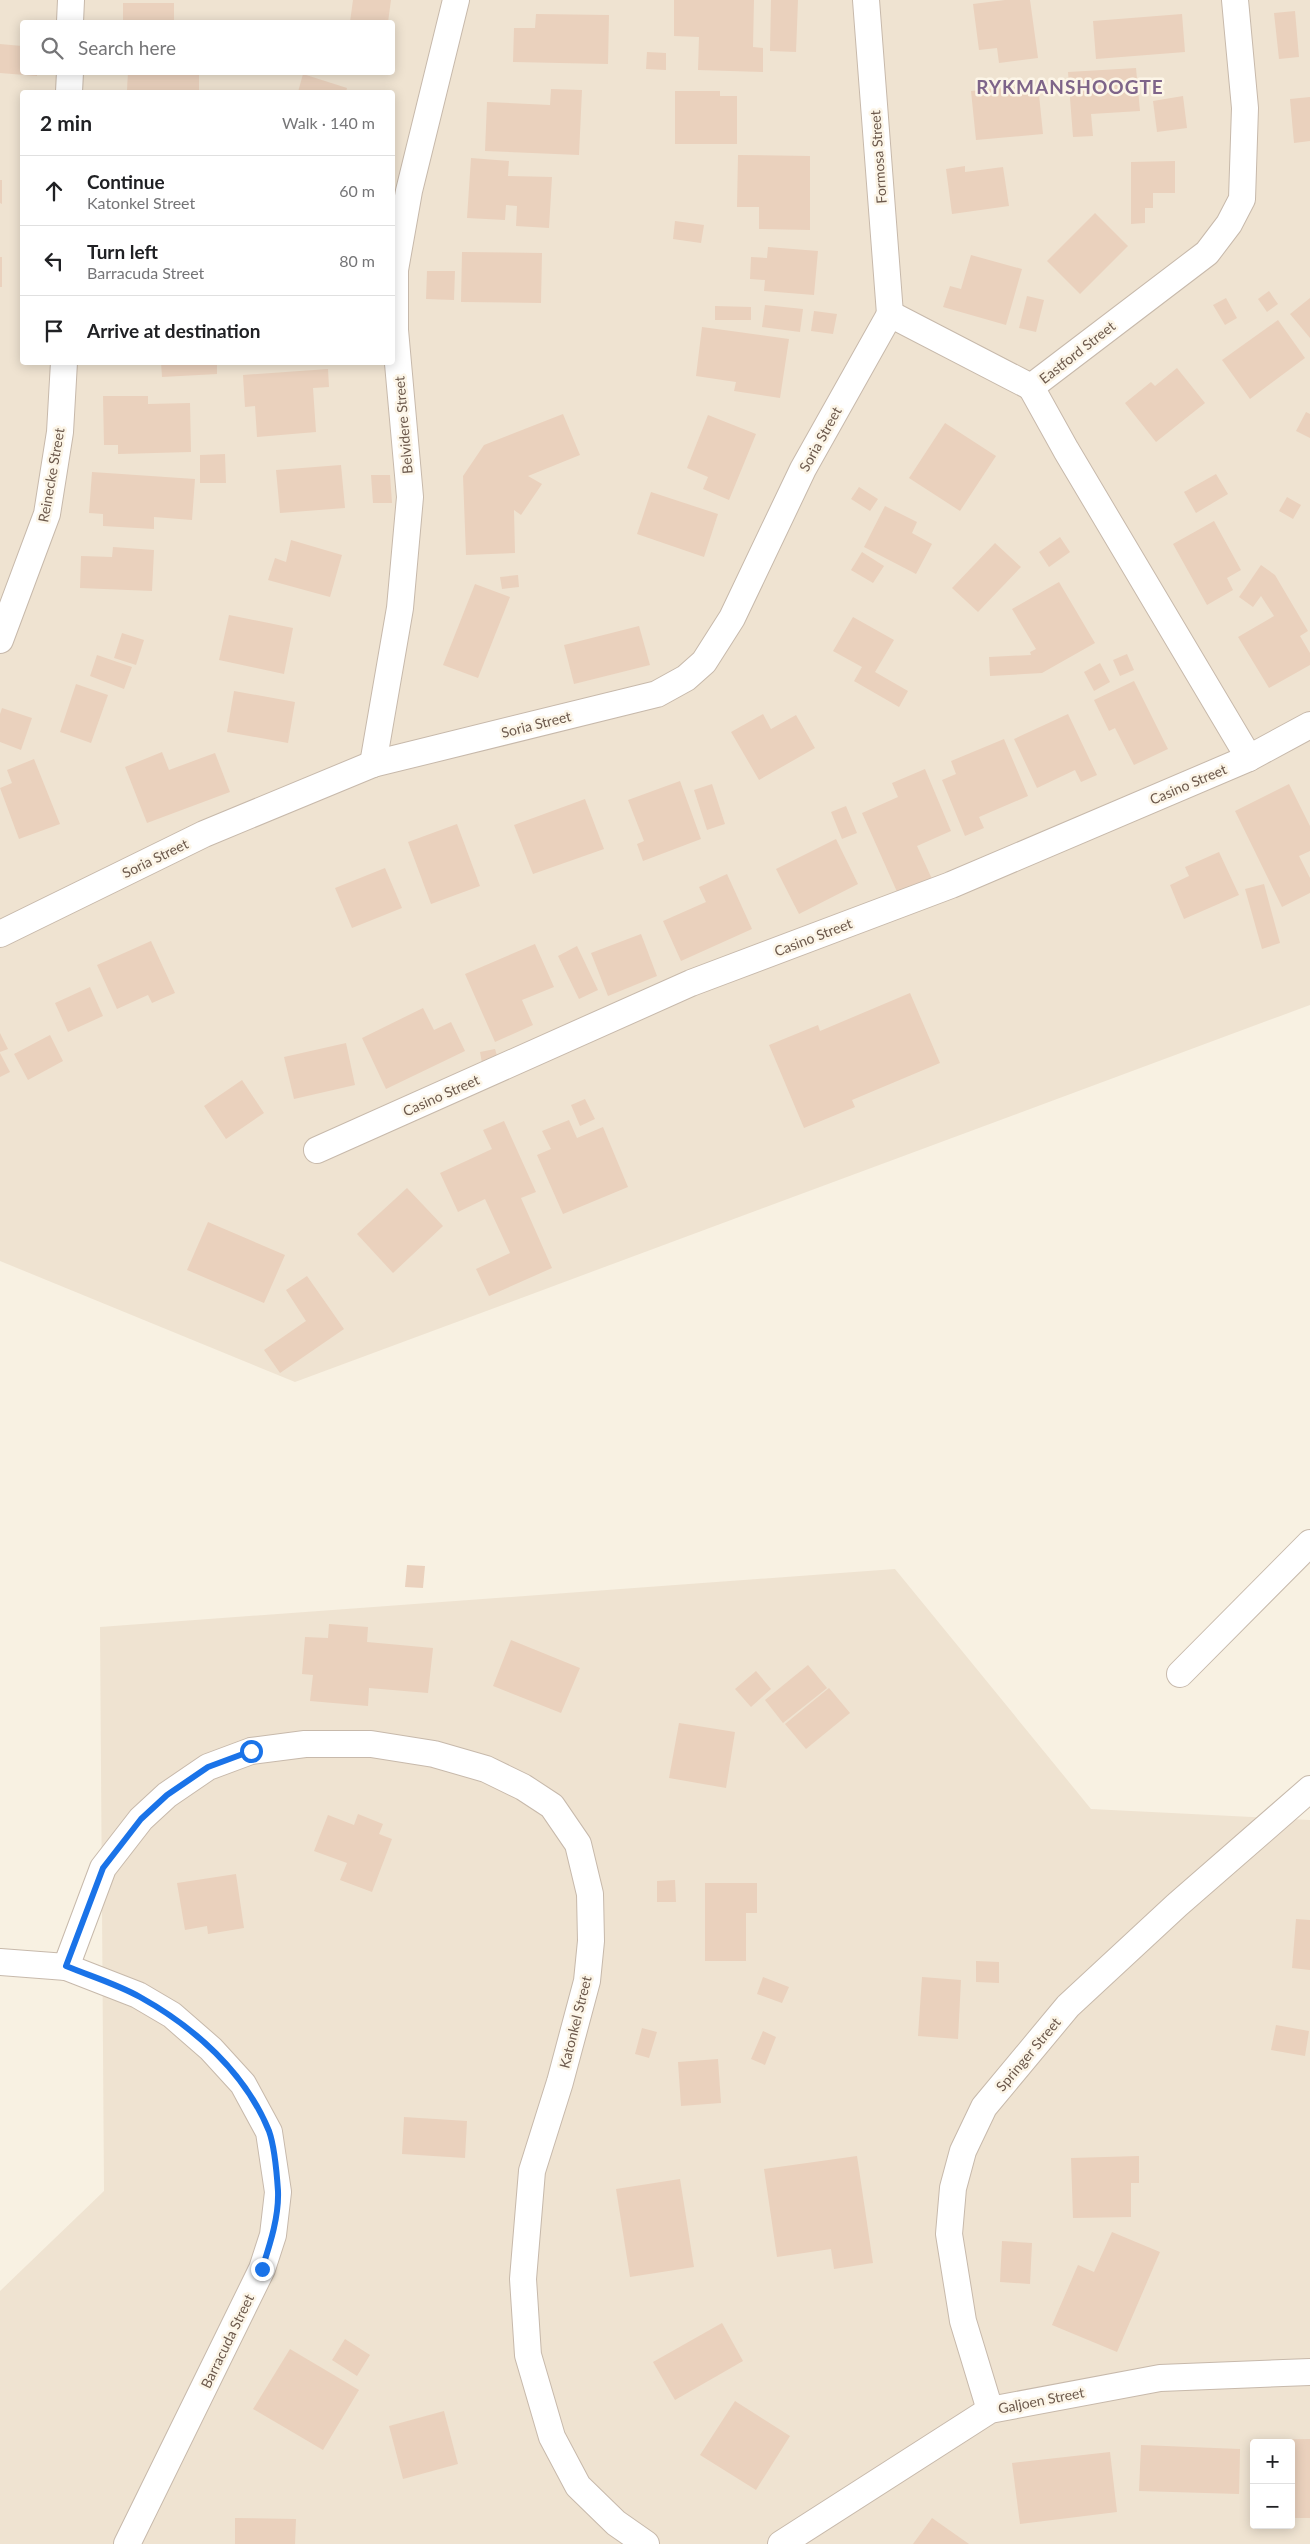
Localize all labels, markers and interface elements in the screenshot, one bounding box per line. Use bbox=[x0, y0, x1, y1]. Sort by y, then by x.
search box bbox=[20, 20, 395, 75]
icon: search bbox=[38, 34, 66, 62]
text: Search here bbox=[78, 36, 176, 59]
district label: RYKMANSHOOGTE bbox=[976, 75, 1164, 98]
text: 2 min bbox=[40, 110, 92, 135]
street label: Formosa Street bbox=[866, 110, 890, 204]
text: Walk · 140 m bbox=[282, 113, 375, 132]
text: Continue bbox=[87, 170, 165, 193]
icon: ahead bbox=[40, 177, 68, 205]
text: 60 m bbox=[339, 181, 375, 200]
text: Katonkel Street bbox=[87, 193, 195, 212]
text: Turn left bbox=[87, 240, 158, 263]
icon: left bbox=[40, 247, 68, 275]
text: 80 m bbox=[339, 251, 375, 270]
text: Barracuda Street bbox=[87, 263, 204, 282]
icon: arrive bbox=[40, 317, 68, 345]
street label: Eastford Street bbox=[1036, 317, 1118, 387]
text: Arrive at destination bbox=[87, 319, 260, 342]
street label: Belvidere Street bbox=[390, 375, 416, 475]
street label: Soria Street bbox=[795, 404, 845, 474]
street label: Reinecke Street bbox=[34, 426, 68, 524]
street label: Soria Street bbox=[499, 707, 573, 741]
street label: Casino Street bbox=[1147, 760, 1229, 808]
street label: Soria Street bbox=[119, 835, 191, 881]
street label: Casino Street bbox=[772, 914, 854, 960]
street label: Casino Street bbox=[400, 1071, 482, 1119]
route start bbox=[240, 1740, 263, 1763]
street label: Katonkel Street bbox=[555, 1974, 595, 2070]
street label: Springer Street bbox=[992, 2014, 1064, 2094]
route end bbox=[251, 2258, 274, 2281]
street label: Barracuda Street bbox=[197, 2291, 257, 2391]
street label: Galjoen Street bbox=[996, 2383, 1086, 2417]
map controls bbox=[1250, 2439, 1295, 2529]
button: + bbox=[1250, 2439, 1295, 2484]
button: − bbox=[1250, 2484, 1295, 2529]

